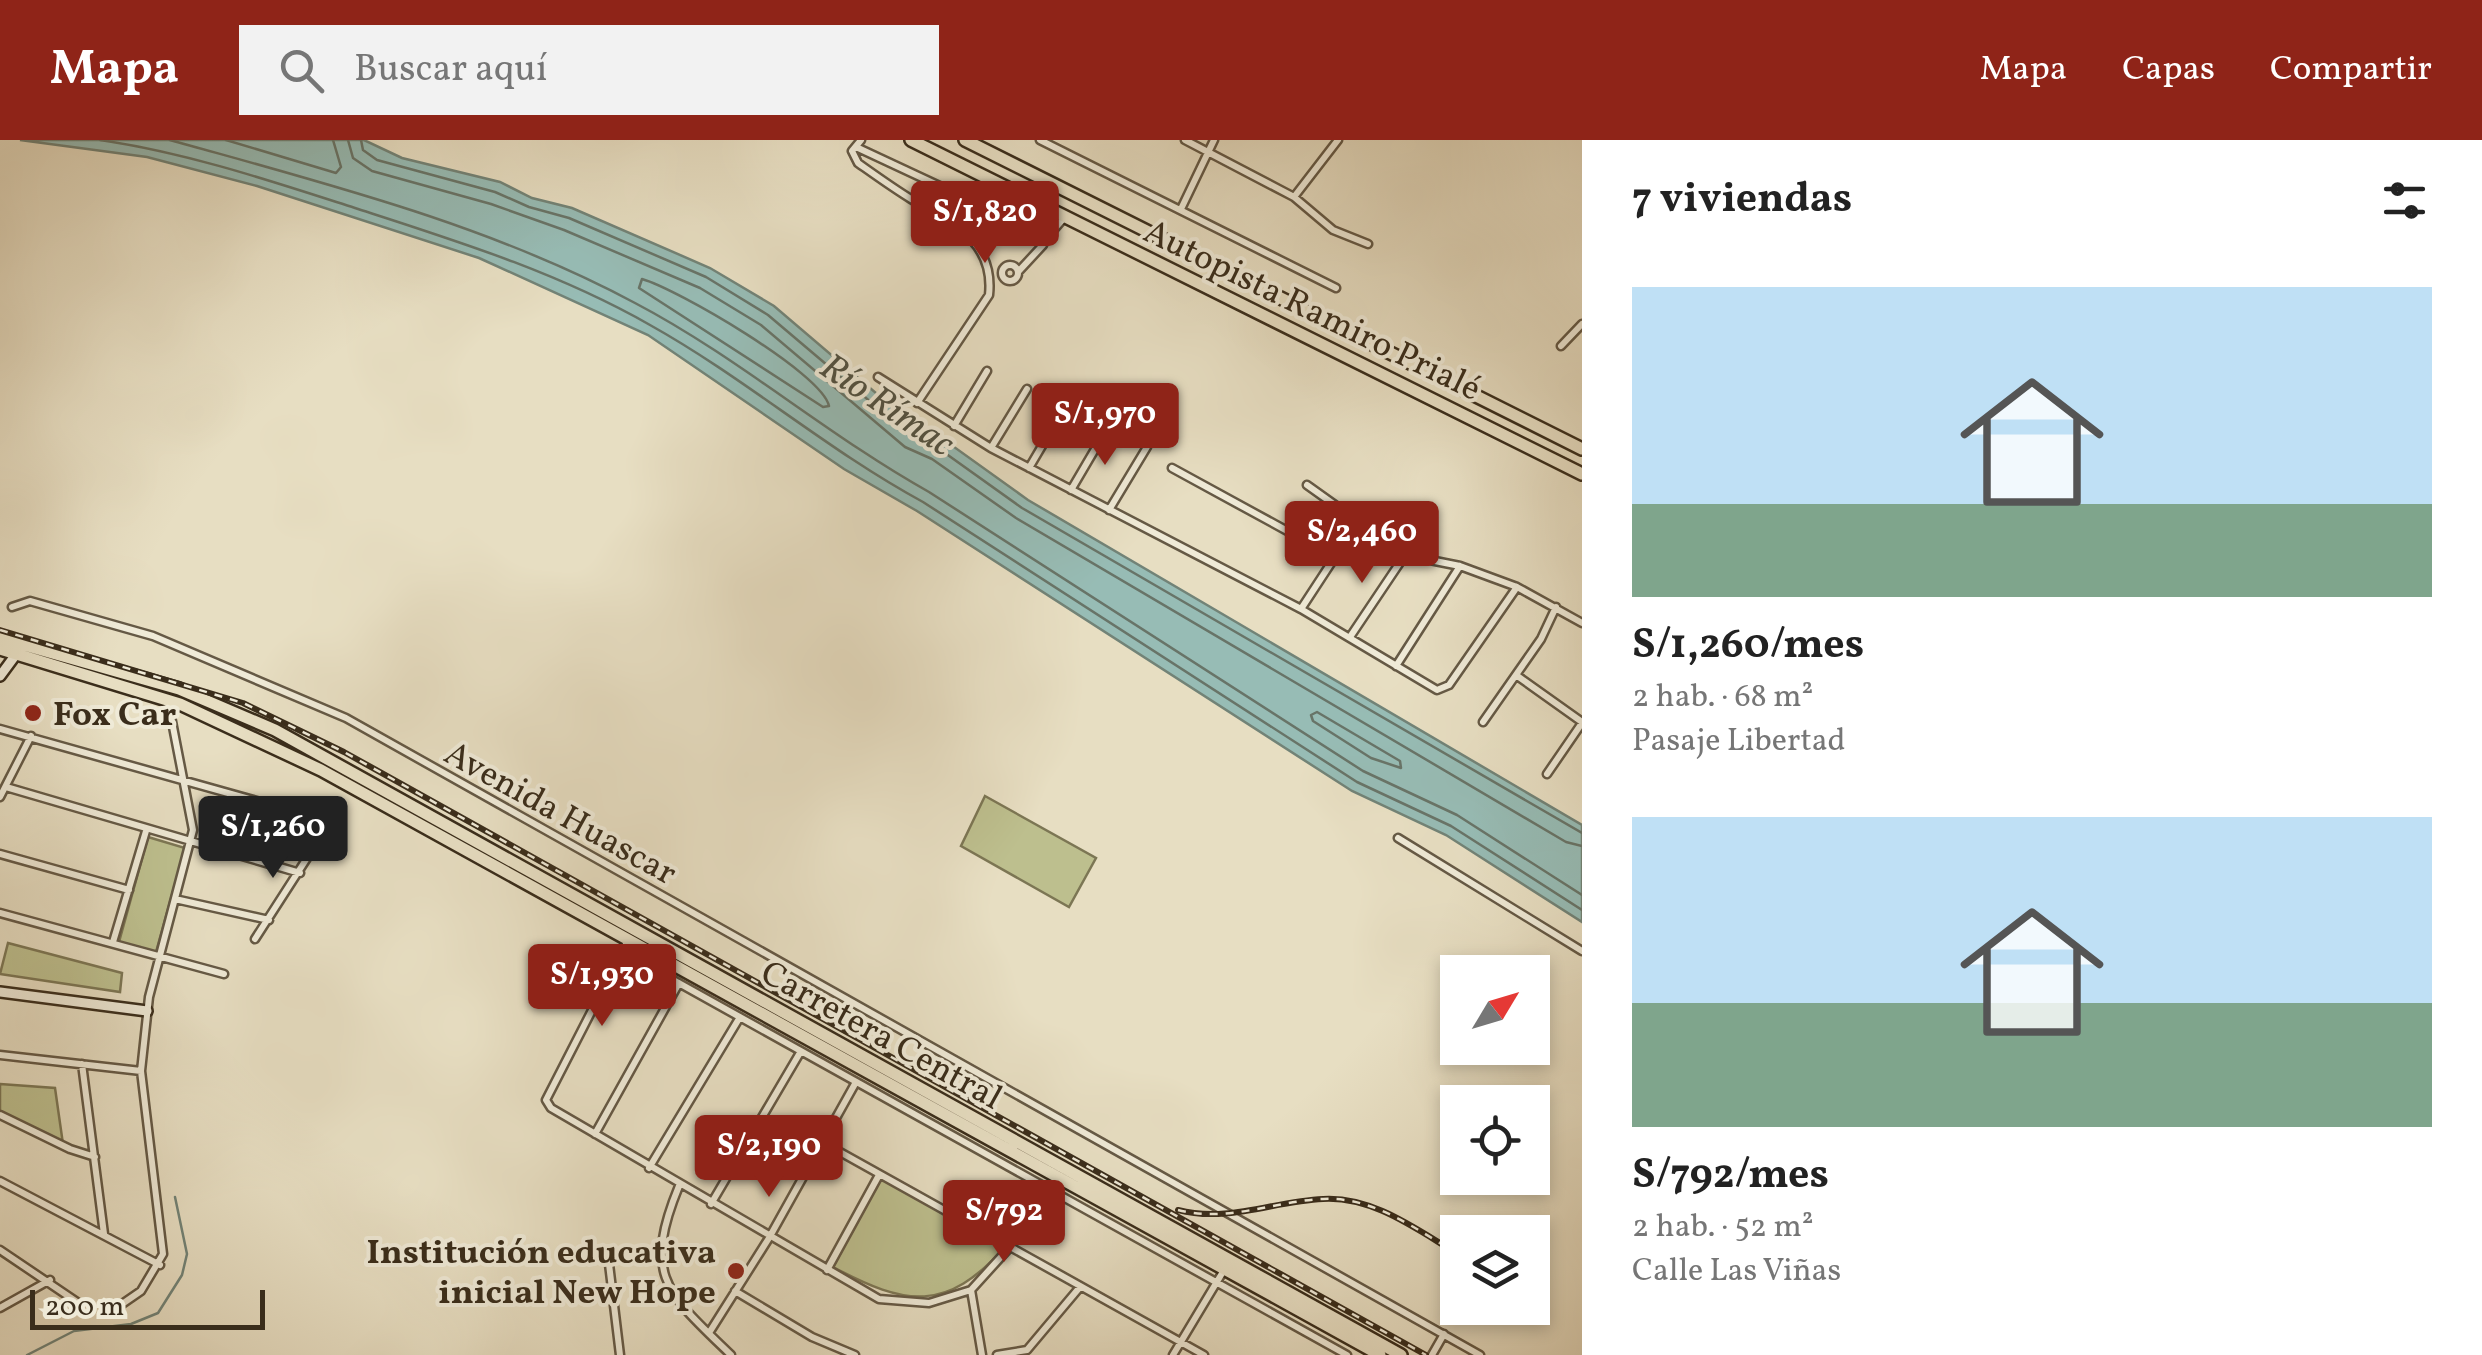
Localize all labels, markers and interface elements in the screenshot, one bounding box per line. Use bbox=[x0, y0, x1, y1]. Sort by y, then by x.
search box bbox=[239, 25, 939, 115]
text: Mapa bbox=[50, 37, 179, 104]
icon: search bbox=[274, 43, 329, 98]
text: Buscar aquí bbox=[354, 44, 547, 97]
text: Mapa bbox=[1980, 46, 2067, 94]
text: Capas bbox=[2122, 46, 2215, 94]
text: Compartir bbox=[2270, 46, 2432, 94]
text: 7 viviendas bbox=[1632, 171, 1852, 230]
icon: filters bbox=[2377, 173, 2432, 228]
pin: S/1,820 bbox=[893, 181, 1077, 266]
text: S/1,820 bbox=[933, 191, 1037, 235]
street label: Autopista Ramiro Prialé bbox=[1135, 209, 1488, 414]
water label: Río Rímac bbox=[808, 342, 964, 471]
icon: home bbox=[1942, 352, 2122, 532]
pin: S/1,970 bbox=[1013, 383, 1197, 468]
text: S/1,970 bbox=[1054, 393, 1156, 437]
pin: S/2,460 bbox=[1270, 501, 1454, 586]
text: S/2,460 bbox=[1307, 511, 1417, 555]
text: S/1,260/mes bbox=[1632, 617, 1864, 676]
text: 2 hab. · 68 m² bbox=[1632, 676, 1813, 720]
place label: Fox Car bbox=[53, 692, 176, 740]
marker: Fox Car bbox=[22, 702, 44, 724]
text: Pasaje Libertad bbox=[1632, 720, 1846, 764]
street label: Avenida Huascar bbox=[435, 731, 684, 898]
pin: S/1,260 bbox=[181, 796, 365, 881]
text: S/1,260 bbox=[221, 806, 325, 850]
icon: home bbox=[1942, 882, 2122, 1062]
pin: S/1,930 bbox=[510, 944, 694, 1029]
street label: Carretera Central bbox=[751, 950, 1010, 1123]
text: S/1,930 bbox=[550, 954, 654, 998]
north arrow bbox=[1440, 955, 1550, 1065]
map controls bbox=[1440, 955, 1550, 1325]
button: locate bbox=[1440, 1085, 1550, 1195]
pin: S/2,190 bbox=[677, 1115, 861, 1200]
text: S/2,190 bbox=[717, 1125, 821, 1169]
text: S/792/mes bbox=[1632, 1147, 1829, 1206]
pin: S/792 bbox=[934, 1180, 1074, 1265]
text: S/792 bbox=[965, 1190, 1043, 1234]
text: 2 hab. · 52 m² bbox=[1632, 1206, 1814, 1250]
button: layers bbox=[1440, 1215, 1550, 1325]
place label: Institución educativa inicial New Hope bbox=[366, 1230, 716, 1318]
text: Calle Las Viñas bbox=[1632, 1250, 1841, 1294]
marker: Institución educativa inicial New Hope bbox=[725, 1260, 747, 1282]
scale bar bbox=[30, 1285, 265, 1330]
text: 200 m bbox=[45, 1288, 124, 1327]

